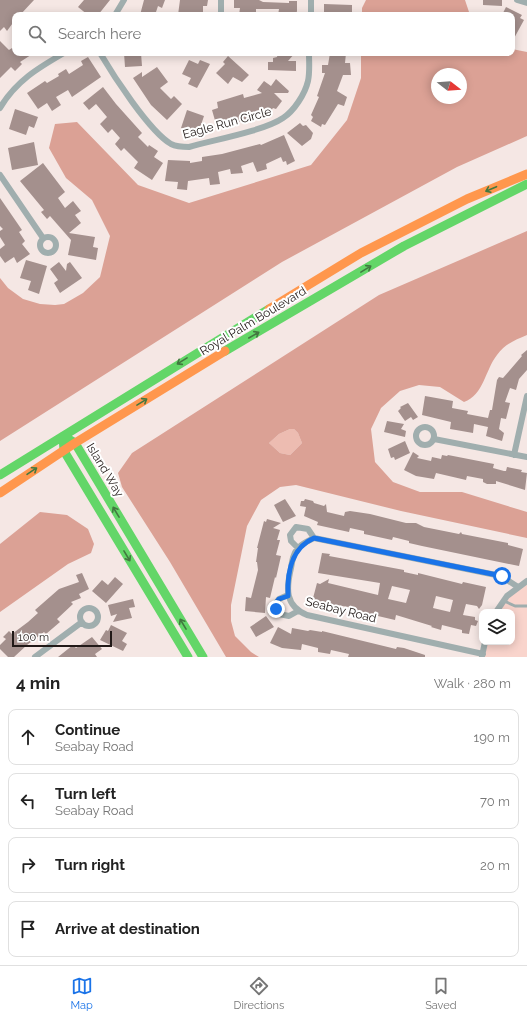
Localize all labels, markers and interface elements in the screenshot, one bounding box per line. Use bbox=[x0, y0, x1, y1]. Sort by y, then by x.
search box bbox=[12, 12, 515, 56]
icon: search bbox=[26, 23, 48, 45]
text: Search here bbox=[58, 25, 141, 43]
north arrow bbox=[431, 68, 467, 104]
street label: Eagle Run Circle bbox=[181, 104, 273, 142]
one-way arrow bbox=[486, 186, 498, 193]
one-way arrow bbox=[360, 264, 372, 272]
street label: Royal Palm Boulevard bbox=[197, 284, 309, 358]
one-way arrow bbox=[248, 330, 260, 338]
one-way arrow bbox=[177, 357, 188, 365]
one-way arrow bbox=[136, 397, 148, 405]
street label: Island Way bbox=[83, 441, 127, 500]
one-way arrow bbox=[27, 467, 38, 476]
one-way arrow bbox=[112, 507, 120, 518]
one-way arrow bbox=[123, 550, 131, 561]
route start bbox=[493, 567, 511, 585]
street label: Seabay Road bbox=[304, 594, 378, 626]
route end bbox=[267, 600, 285, 618]
map controls bbox=[479, 609, 515, 645]
button: layers bbox=[479, 609, 515, 645]
one-way arrow bbox=[178, 618, 186, 630]
scale bar bbox=[12, 629, 112, 648]
text: 100 m bbox=[18, 631, 49, 644]
text: 4 min bbox=[16, 673, 60, 693]
text: Walk · 280 m bbox=[434, 676, 511, 691]
text: Continue bbox=[55, 721, 120, 739]
icon: ahead bbox=[17, 726, 39, 748]
text: 190 m bbox=[474, 730, 510, 745]
text: Seabay Road bbox=[55, 739, 134, 754]
text: Turn left bbox=[55, 785, 116, 803]
icon: left bbox=[17, 790, 39, 812]
text: 70 m bbox=[480, 794, 510, 809]
text: Seabay Road bbox=[55, 803, 134, 818]
icon: right bbox=[17, 854, 39, 876]
text: Turn right bbox=[55, 856, 125, 874]
text: 20 m bbox=[480, 858, 510, 873]
icon: arrive bbox=[17, 918, 39, 940]
text: Arrive at destination bbox=[55, 920, 200, 938]
tab: Map bbox=[70, 975, 93, 1012]
tab: Directions bbox=[234, 975, 284, 1012]
tab: Saved bbox=[425, 975, 457, 1012]

